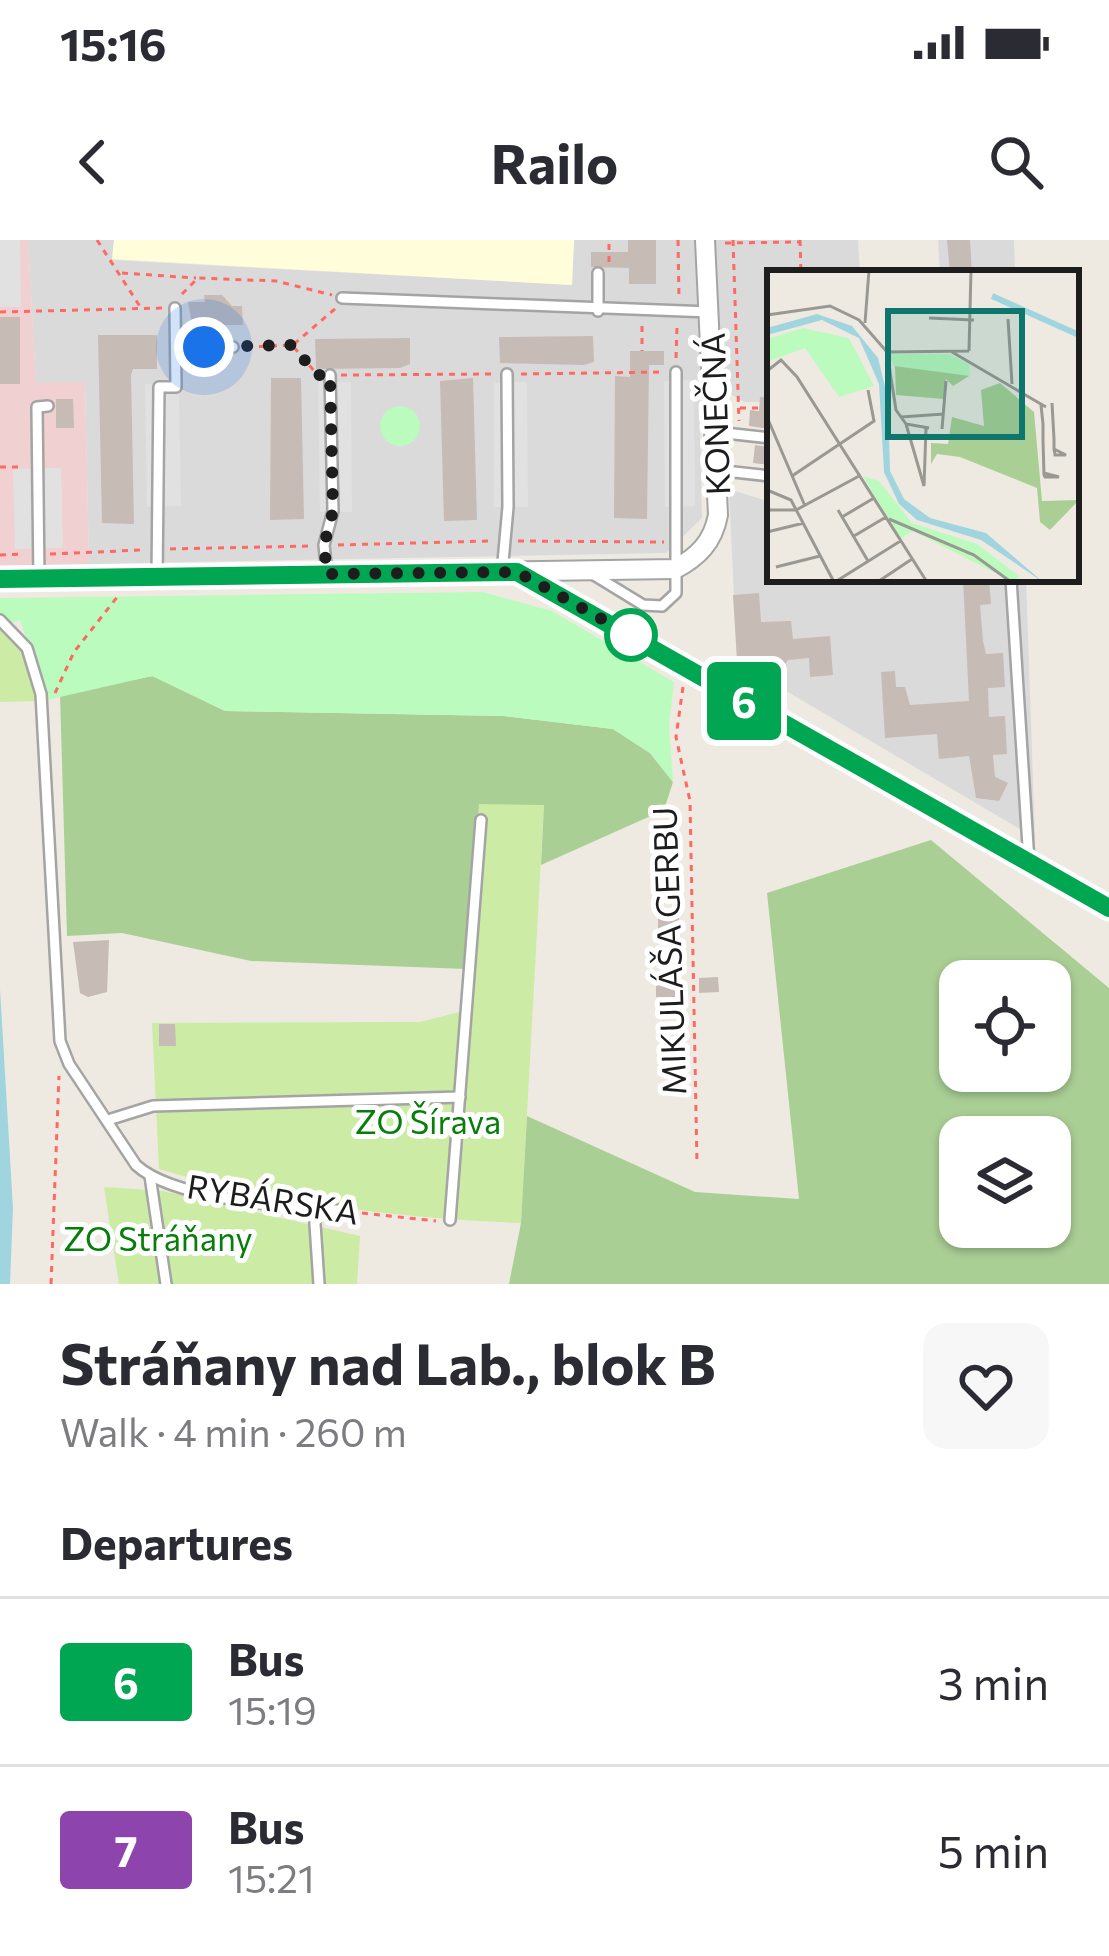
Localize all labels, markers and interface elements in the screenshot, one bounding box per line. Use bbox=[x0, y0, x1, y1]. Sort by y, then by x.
text: 15:16 bbox=[60, 15, 167, 70]
icon: back bbox=[60, 129, 126, 195]
text: Railo bbox=[491, 129, 618, 195]
icon: search bbox=[983, 129, 1049, 195]
inset map bbox=[767, 270, 1079, 582]
your location bbox=[174, 317, 234, 377]
street label: KONEČNÁ bbox=[691, 332, 737, 496]
unlabelled marker bbox=[606, 610, 656, 660]
line badge: 6 bbox=[705, 662, 783, 740]
text: 6 bbox=[731, 675, 757, 727]
street label: MIKULÁŠA GERBU bbox=[642, 806, 694, 1096]
map controls bbox=[939, 960, 1071, 1248]
button: locate bbox=[939, 960, 1071, 1092]
park label: ZO Šírava bbox=[355, 1100, 501, 1141]
button: layers bbox=[939, 1116, 1071, 1248]
street label: RYBÁRSKA bbox=[184, 1164, 362, 1232]
park label: ZO Stráňany bbox=[63, 1217, 253, 1258]
button: heart bbox=[923, 1323, 1049, 1449]
text: Stráňany nad Lab., blok B bbox=[60, 1327, 716, 1397]
text: Walk · 4 min · 260 m bbox=[60, 1407, 407, 1455]
text: Departures bbox=[60, 1514, 293, 1569]
text: Bus bbox=[228, 1630, 304, 1685]
text: 3 min bbox=[938, 1654, 1049, 1709]
text: 6 bbox=[113, 1656, 139, 1708]
text: 15:19 bbox=[228, 1685, 317, 1733]
text: Bus bbox=[228, 1798, 304, 1853]
text: 5 min bbox=[938, 1822, 1049, 1877]
text: 7 bbox=[114, 1824, 138, 1876]
text: 15:21 bbox=[228, 1853, 315, 1901]

